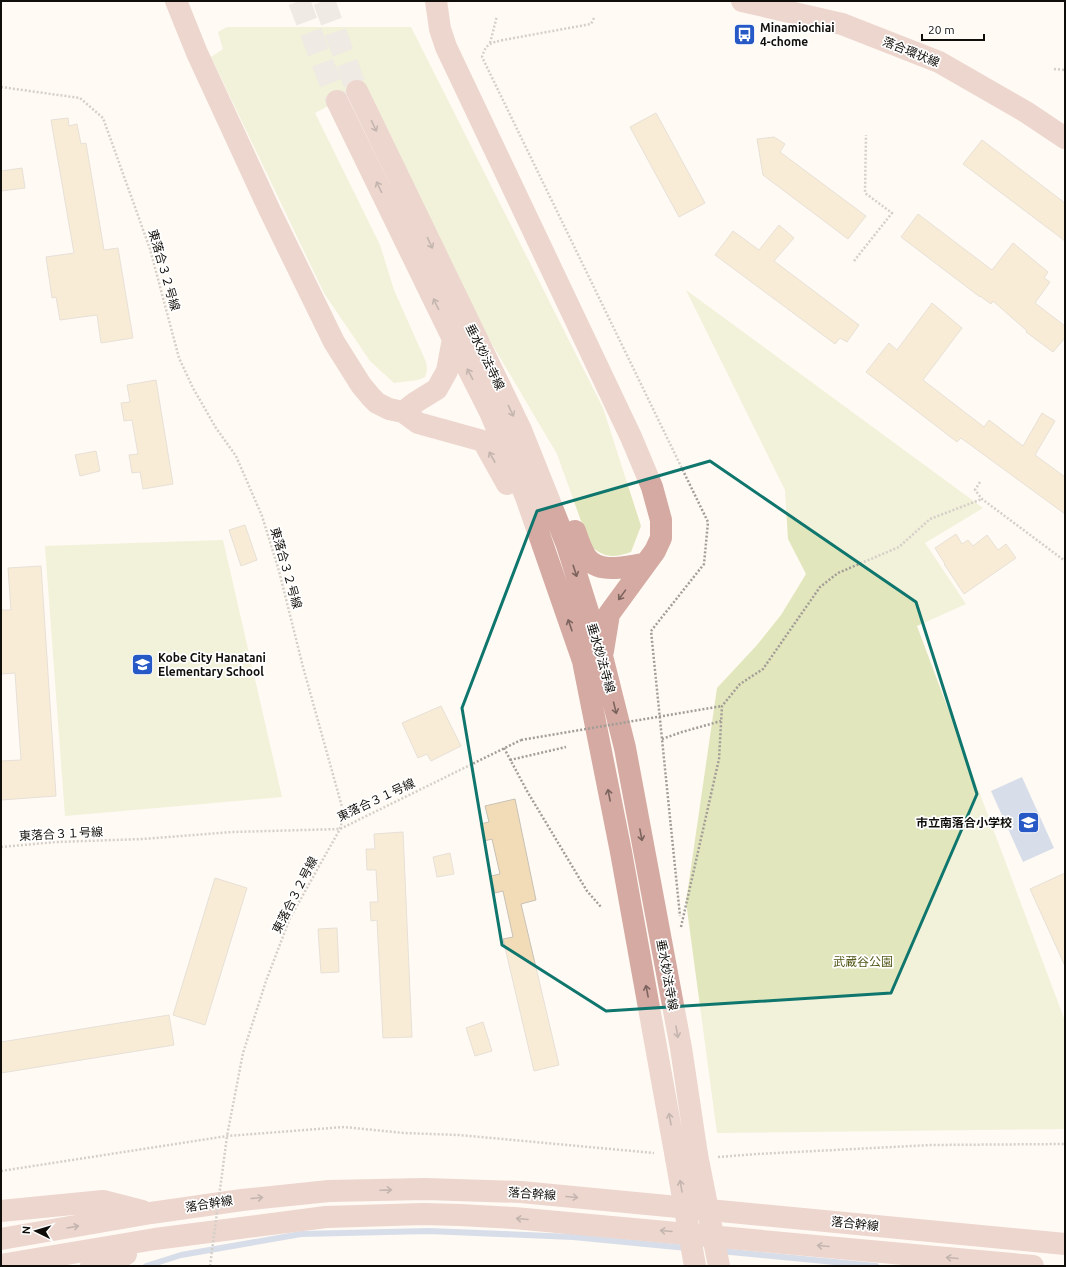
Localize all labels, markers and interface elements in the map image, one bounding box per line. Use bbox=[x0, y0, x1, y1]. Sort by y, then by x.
scale bar bbox=[922, 16, 984, 42]
place label: Minamiochiai 4-chome bbox=[760, 21, 835, 48]
bus stop icon: Minamiochiai 4-chome bbox=[732, 22, 758, 48]
text: 20 m bbox=[928, 23, 955, 36]
street label: 落合環状線 bbox=[881, 34, 941, 69]
one-way arrow bbox=[371, 120, 378, 132]
one-way arrow bbox=[375, 181, 382, 193]
street label: 東落合３２号線 bbox=[147, 228, 182, 312]
one-way arrow bbox=[427, 237, 434, 249]
one-way arrow bbox=[432, 298, 439, 310]
street label: 垂水妙法寺線 bbox=[464, 322, 507, 392]
one-way arrow bbox=[466, 368, 474, 380]
one-way arrow bbox=[508, 404, 515, 416]
one-way arrow bbox=[487, 451, 495, 463]
street label: 東落合３２号線 bbox=[269, 526, 304, 610]
one-way arrow bbox=[572, 565, 579, 578]
one-way arrow bbox=[618, 590, 626, 601]
one-way arrow bbox=[565, 619, 573, 631]
street label: 垂水妙法寺線 bbox=[585, 621, 618, 694]
place label: Kobe City Hanatani Elementary School bbox=[158, 651, 266, 678]
school or university icon: Kobe City Hanatani Elementary School bbox=[130, 652, 156, 678]
one-way arrow bbox=[612, 701, 619, 714]
street label: 東落合３１号線 bbox=[335, 776, 417, 823]
one-way arrow bbox=[605, 789, 613, 802]
school or university icon: 市立南落合小学校 bbox=[1015, 810, 1041, 836]
place label: 市立南落合小学校 bbox=[916, 816, 1012, 829]
street label: 東落合３１号線 bbox=[19, 825, 103, 842]
one-way arrow bbox=[638, 828, 646, 841]
street label: 東落合３２号線 bbox=[270, 854, 319, 935]
street label: 垂水妙法寺線 bbox=[655, 938, 680, 1012]
park label: 武蔵谷公園 bbox=[833, 955, 893, 968]
one-way arrow bbox=[643, 985, 651, 998]
one-way arrow bbox=[674, 1025, 682, 1038]
one-way arrow bbox=[666, 1113, 674, 1126]
one-way arrow bbox=[677, 1180, 685, 1193]
street label: 落合幹線 bbox=[508, 1185, 556, 1202]
one-way arrow bbox=[379, 1186, 392, 1193]
street label: 落合幹線 bbox=[184, 1193, 234, 1214]
one-way arrow bbox=[565, 1193, 578, 1201]
one-way arrow bbox=[250, 1195, 263, 1202]
north arrow bbox=[16, 1211, 56, 1251]
one-way arrow bbox=[516, 1215, 529, 1222]
street label: 落合幹線 bbox=[830, 1215, 880, 1232]
one-way arrow bbox=[66, 1222, 79, 1230]
text: N bbox=[20, 1226, 32, 1235]
one-way arrow bbox=[660, 1227, 673, 1235]
one-way arrow bbox=[817, 1242, 830, 1250]
one-way arrow bbox=[946, 1255, 959, 1262]

